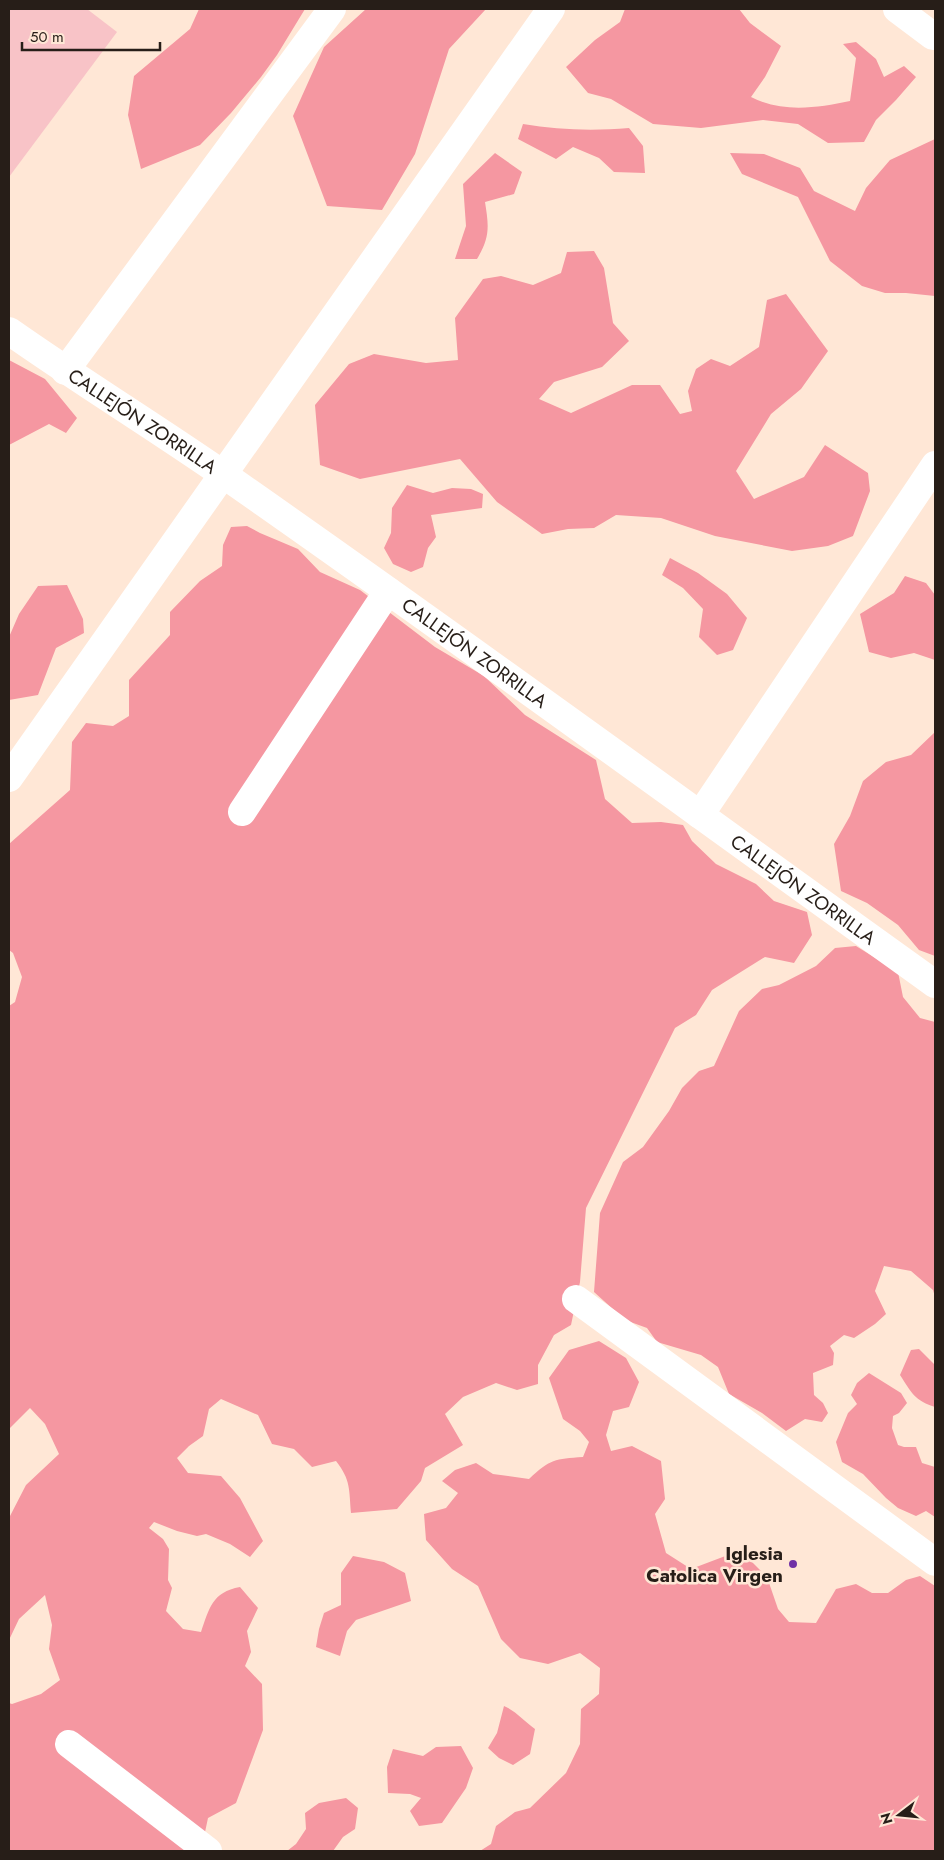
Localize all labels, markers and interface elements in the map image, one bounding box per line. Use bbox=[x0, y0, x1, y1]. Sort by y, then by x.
scale bar bbox=[22, 20, 160, 52]
text: 50 m bbox=[30, 26, 64, 48]
street label: CALLEJÓN ZORRILLA bbox=[63, 362, 223, 480]
street label: CALLEJÓN ZORRILLA bbox=[396, 591, 553, 715]
street label: CALLEJÓN ZORRILLA bbox=[725, 828, 882, 952]
place label: Iglesia Catolica Virgen bbox=[646, 1540, 783, 1589]
marker: Iglesia Catolica Virgen bbox=[787, 1558, 799, 1570]
north arrow bbox=[874, 1790, 924, 1840]
text: N bbox=[875, 1810, 898, 1827]

